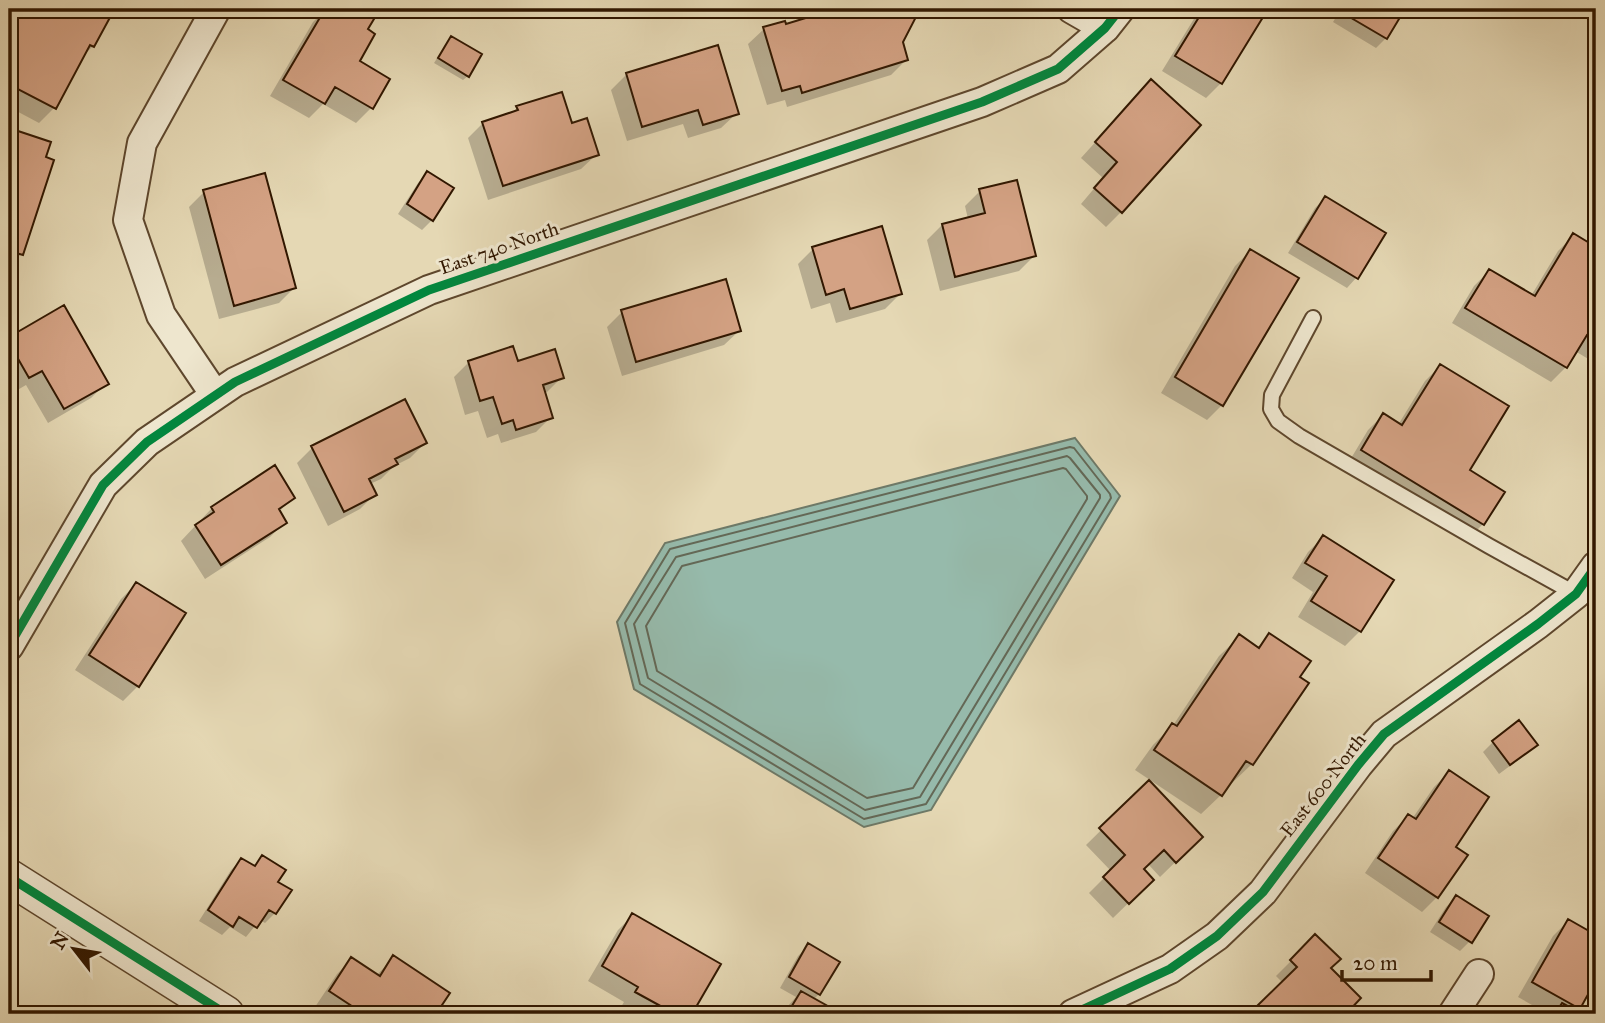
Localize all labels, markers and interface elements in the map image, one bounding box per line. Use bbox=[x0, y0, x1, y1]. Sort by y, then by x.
street label: East 740 North bbox=[436, 217, 562, 279]
street label: East 600 North bbox=[1275, 728, 1371, 841]
north arrow bbox=[38, 914, 108, 984]
text: N bbox=[46, 928, 74, 953]
scale bar bbox=[1342, 939, 1432, 983]
text: 20 m bbox=[1353, 950, 1398, 976]

